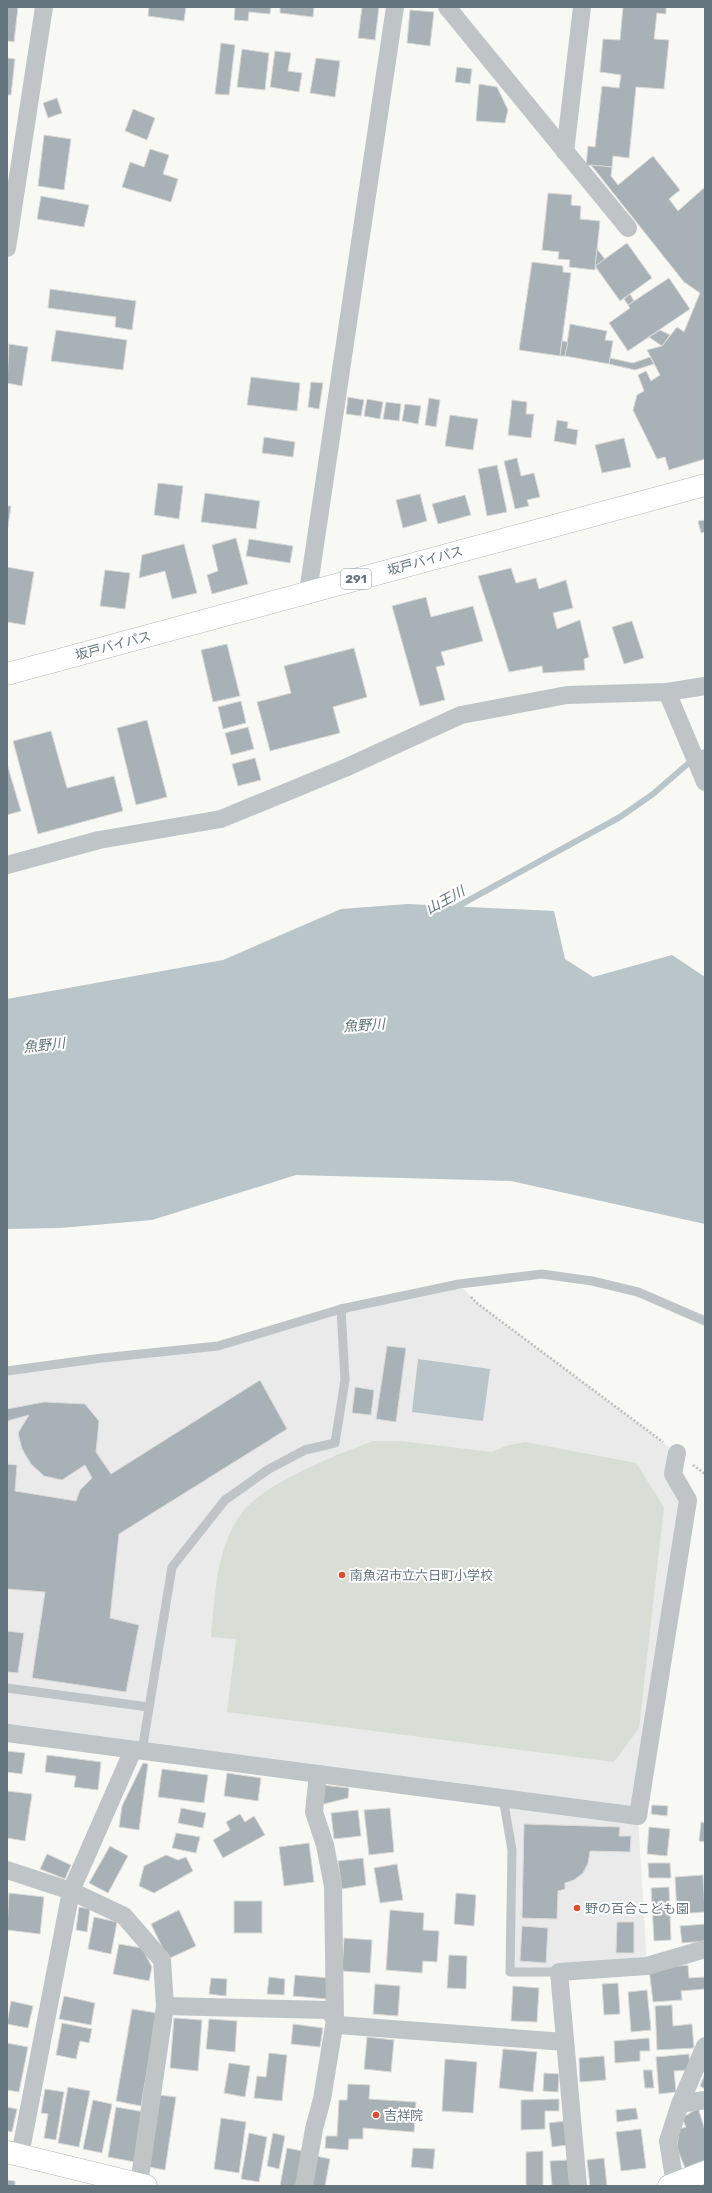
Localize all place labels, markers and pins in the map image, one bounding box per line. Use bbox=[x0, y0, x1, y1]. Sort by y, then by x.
place label: 南魚沼市立六日町小学校 bbox=[350, 1568, 493, 1583]
marker: 南魚沼市立六日町小学校 bbox=[337, 1570, 347, 1580]
place label: 野の百合こども園 bbox=[585, 1901, 689, 1916]
marker: 野の百合こども園 bbox=[572, 1903, 582, 1913]
place label: 吉祥院 bbox=[384, 2108, 423, 2123]
marker: 吉祥院 bbox=[371, 2110, 381, 2120]

